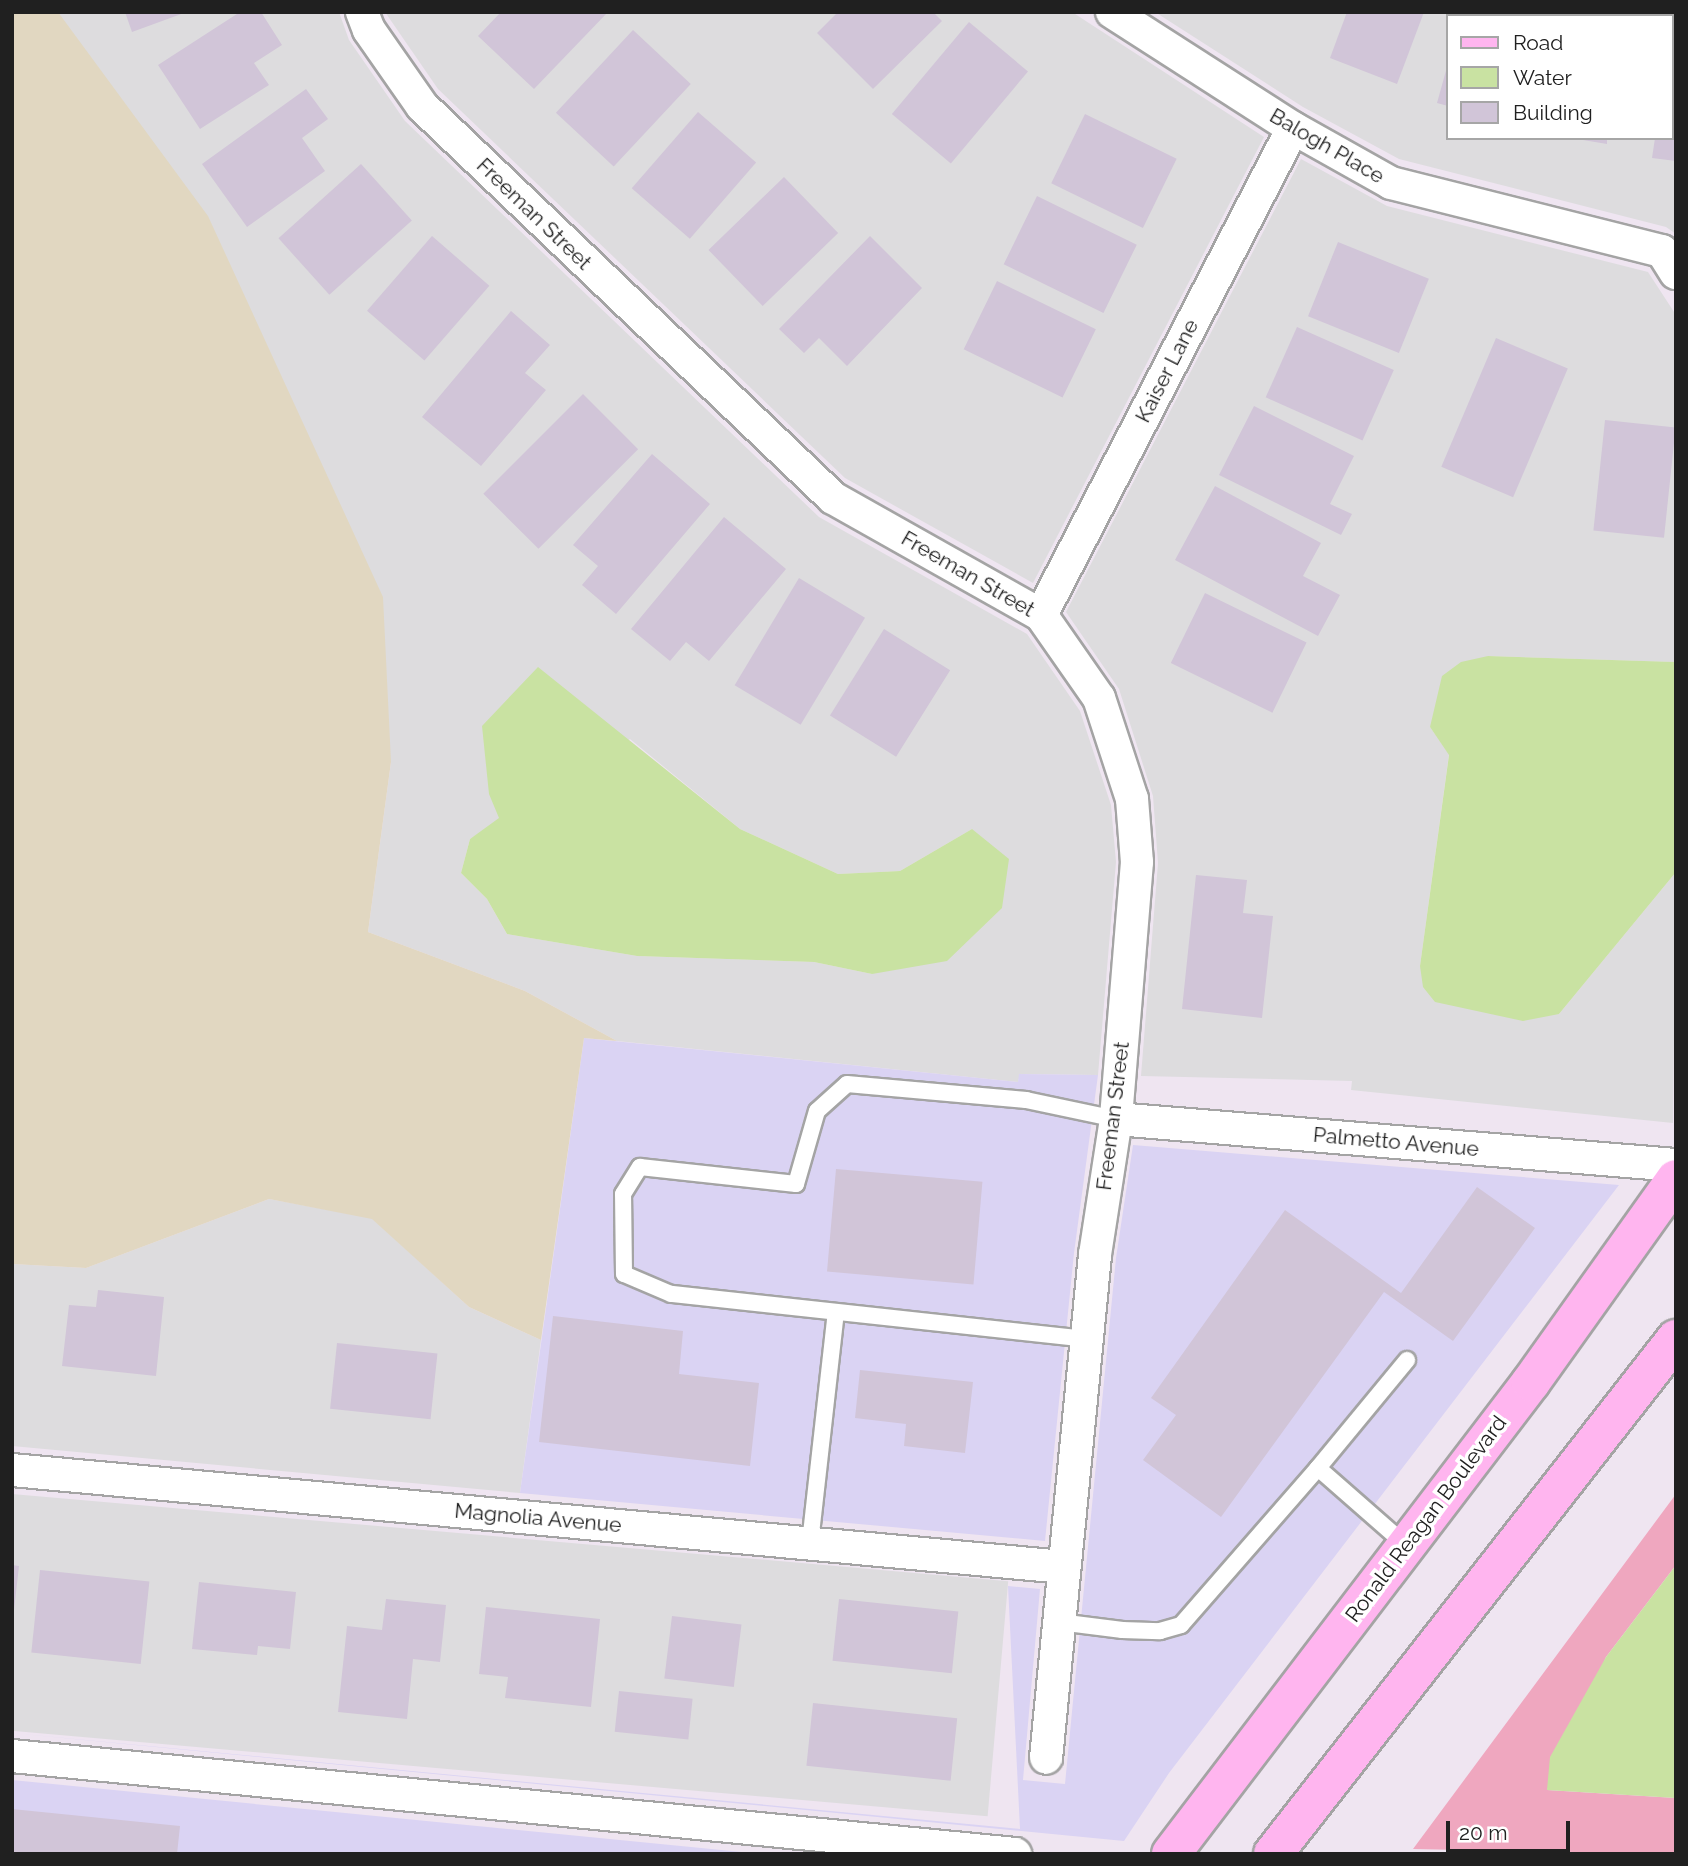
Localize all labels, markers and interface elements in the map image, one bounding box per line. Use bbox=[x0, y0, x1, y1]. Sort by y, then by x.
legend bbox=[1446, 14, 1674, 140]
text: Road bbox=[1513, 30, 1563, 55]
text: Water bbox=[1513, 65, 1572, 90]
text: Building bbox=[1513, 100, 1593, 125]
street label: Balogh Place bbox=[1265, 103, 1389, 189]
street label: Freeman Street bbox=[471, 153, 597, 275]
street label: Kaiser Lane bbox=[1130, 315, 1204, 427]
street label: Freeman Street bbox=[897, 526, 1039, 622]
street label: Freeman Street bbox=[1091, 1040, 1135, 1192]
street label: Palmetto Avenue bbox=[1312, 1122, 1480, 1162]
street label: Ronald Reagan Boulevard bbox=[1340, 1411, 1512, 1627]
street label: Magnolia Avenue bbox=[453, 1498, 623, 1538]
scale bar bbox=[1450, 1806, 1574, 1850]
text: 20 m bbox=[1459, 1820, 1507, 1845]

